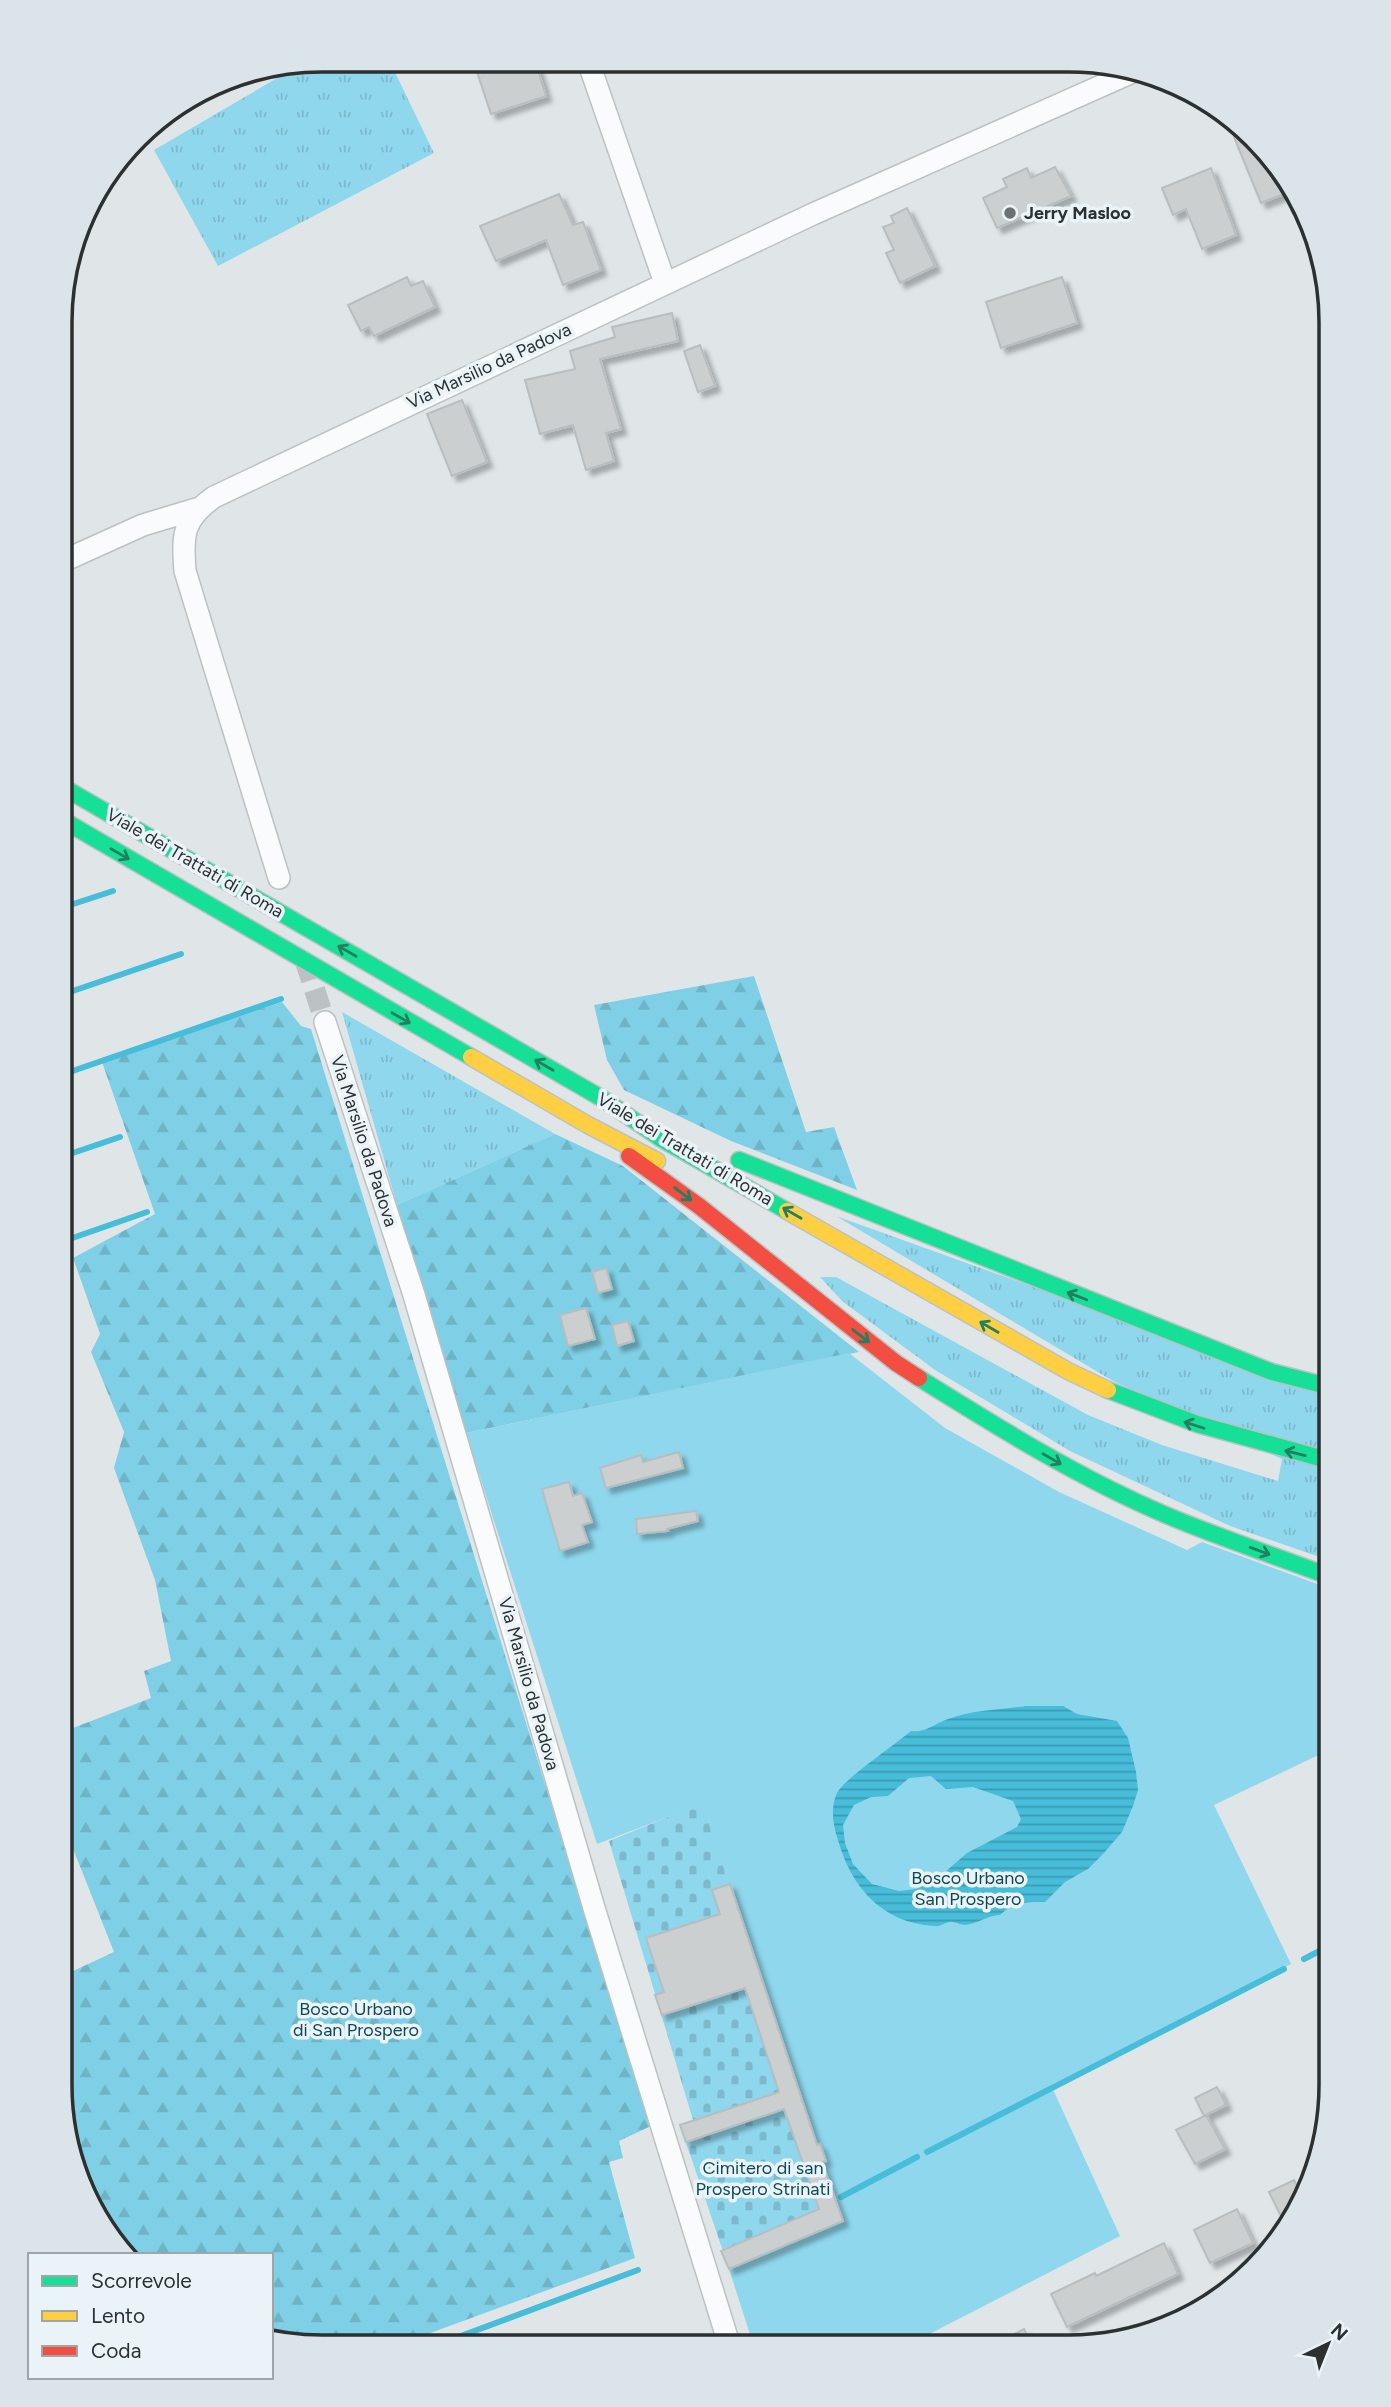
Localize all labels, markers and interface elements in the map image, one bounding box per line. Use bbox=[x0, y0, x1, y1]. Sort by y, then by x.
place label: Jerry Masloo bbox=[1024, 202, 1131, 224]
marker: Jerry Masloo bbox=[1002, 205, 1018, 221]
street label: Via Marsilio da Padova bbox=[403, 318, 575, 414]
street label: Viale dei Trattati di Roma bbox=[102, 803, 288, 923]
one-way arrow bbox=[109, 848, 130, 861]
one-way arrow bbox=[337, 944, 357, 958]
one-way arrow bbox=[390, 1012, 411, 1025]
street label: Via Marsilio da Padova bbox=[326, 1052, 402, 1230]
one-way arrow bbox=[534, 1058, 554, 1072]
street label: Viale dei Trattati di Roma bbox=[593, 1088, 777, 1210]
one-way arrow bbox=[673, 1186, 692, 1201]
one-way arrow bbox=[782, 1206, 802, 1220]
one-way arrow bbox=[1067, 1288, 1089, 1301]
one-way arrow bbox=[979, 1320, 999, 1334]
one-way arrow bbox=[851, 1328, 869, 1343]
one-way arrow bbox=[1183, 1417, 1205, 1430]
one-way arrow bbox=[1285, 1446, 1307, 1459]
one-way arrow bbox=[1041, 1453, 1061, 1467]
one-way arrow bbox=[1248, 1546, 1270, 1558]
street label: Via Marsilio da Padova bbox=[494, 1595, 564, 1773]
park label: Bosco Urbano San Prospero bbox=[911, 1867, 1025, 1910]
park label: Bosco Urbano di San Prospero bbox=[293, 1998, 419, 2041]
park label: Cimitero di san Prospero Strinati bbox=[695, 2157, 831, 2200]
legend bbox=[28, 2253, 273, 2379]
text: Scorrevole bbox=[91, 2268, 192, 2293]
text: Lento bbox=[91, 2303, 145, 2328]
north arrow bbox=[1293, 2309, 1363, 2379]
text: N bbox=[1326, 2319, 1352, 2345]
text: Coda bbox=[91, 2338, 141, 2363]

